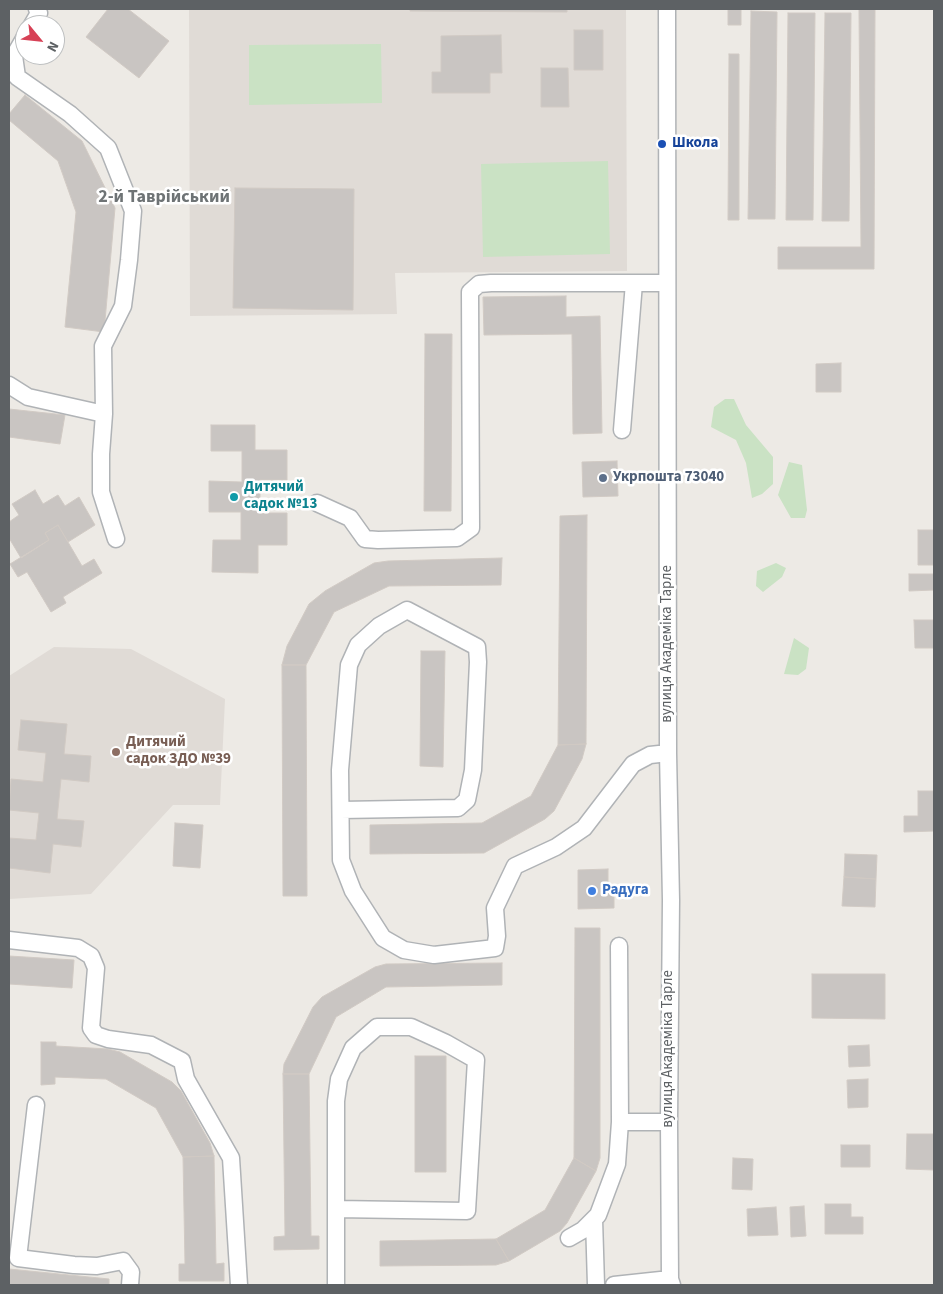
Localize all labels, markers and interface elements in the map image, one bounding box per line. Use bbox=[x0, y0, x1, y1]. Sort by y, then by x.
north arrow bbox=[15, 15, 65, 65]
text: N bbox=[41, 38, 63, 55]
place label: Школа bbox=[672, 135, 718, 153]
marker: Школа bbox=[656, 138, 668, 150]
district label: 2-й Таврійський bbox=[98, 187, 230, 209]
place label: Укрпошта 73040 bbox=[613, 469, 724, 487]
marker: Укрпошта 73040 bbox=[597, 472, 609, 484]
place label: Дитячий садок №13 bbox=[244, 479, 317, 514]
marker: Дитячий садок №13 bbox=[228, 491, 240, 503]
street label: вулиця Академіка Тарле bbox=[659, 565, 677, 723]
place label: Дитячий садок ЗДО №39 bbox=[126, 734, 231, 769]
marker: Дитячий садок ЗДО №39 bbox=[110, 746, 122, 758]
place label: Радуга bbox=[602, 882, 649, 900]
marker: Радуга bbox=[586, 885, 598, 897]
street label: вулиця Академіка Тарле bbox=[660, 970, 678, 1128]

